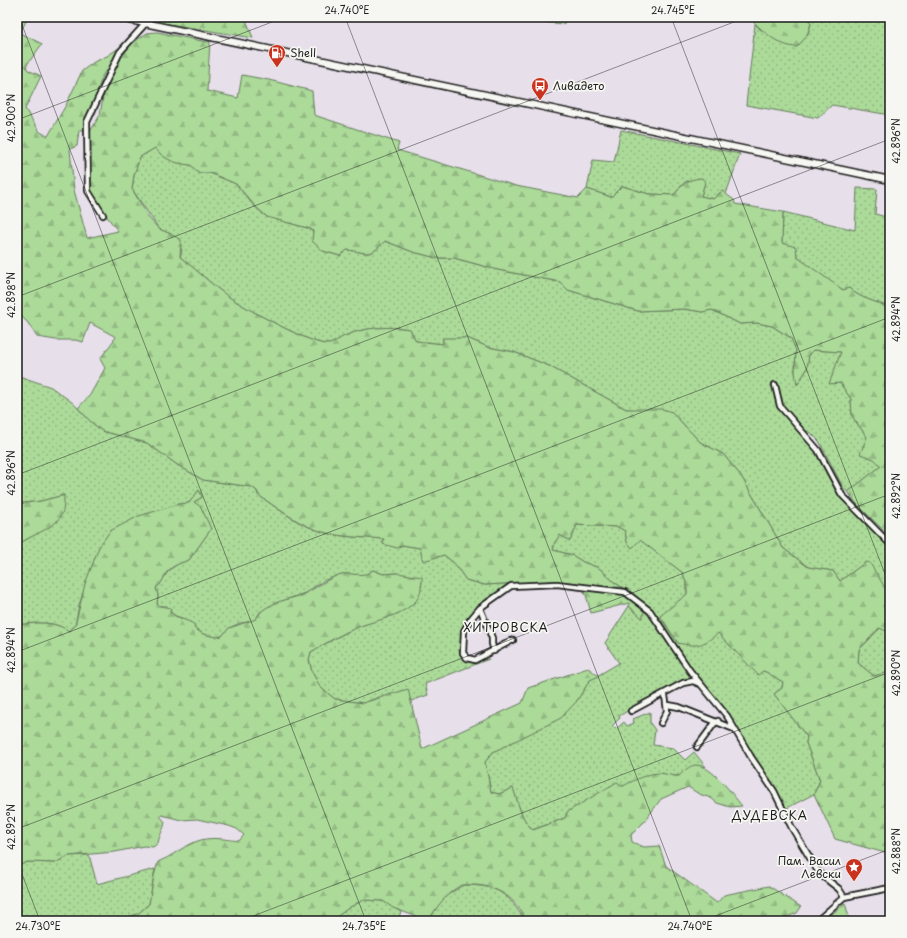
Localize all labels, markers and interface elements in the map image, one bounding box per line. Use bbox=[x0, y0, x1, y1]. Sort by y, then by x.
text: 24.740°E bbox=[324, 2, 370, 17]
text: 24.745°E bbox=[651, 2, 695, 17]
fuel station icon: Shell bbox=[267, 43, 287, 68]
place label: Shell bbox=[290, 44, 316, 61]
bus stop icon: Ливадето bbox=[530, 76, 550, 101]
place label: Ливадето bbox=[553, 77, 604, 94]
text: 42.900°N bbox=[3, 94, 18, 142]
text: 42.896°N bbox=[888, 118, 903, 164]
text: 42.898°N bbox=[3, 272, 18, 318]
text: 42.894°N bbox=[888, 296, 903, 342]
text: 42.896°N bbox=[3, 450, 18, 496]
text: 42.892°N bbox=[888, 473, 903, 519]
district label: ХИТРОВСКА bbox=[463, 618, 549, 636]
text: 42.894°N bbox=[3, 627, 18, 673]
text: 42.890°N bbox=[888, 649, 903, 696]
text: 42.892°N bbox=[3, 804, 18, 850]
district label: ДУДЕВСКА bbox=[731, 806, 808, 824]
text: 42.888°N bbox=[888, 828, 903, 874]
place label: Пам. Васил Левски bbox=[778, 852, 841, 882]
place icon: Пам. Васил Левски bbox=[844, 857, 864, 882]
text: 24.730°E bbox=[15, 918, 61, 933]
text: 24.735°E bbox=[342, 918, 386, 933]
text: 24.740°E bbox=[667, 918, 713, 933]

